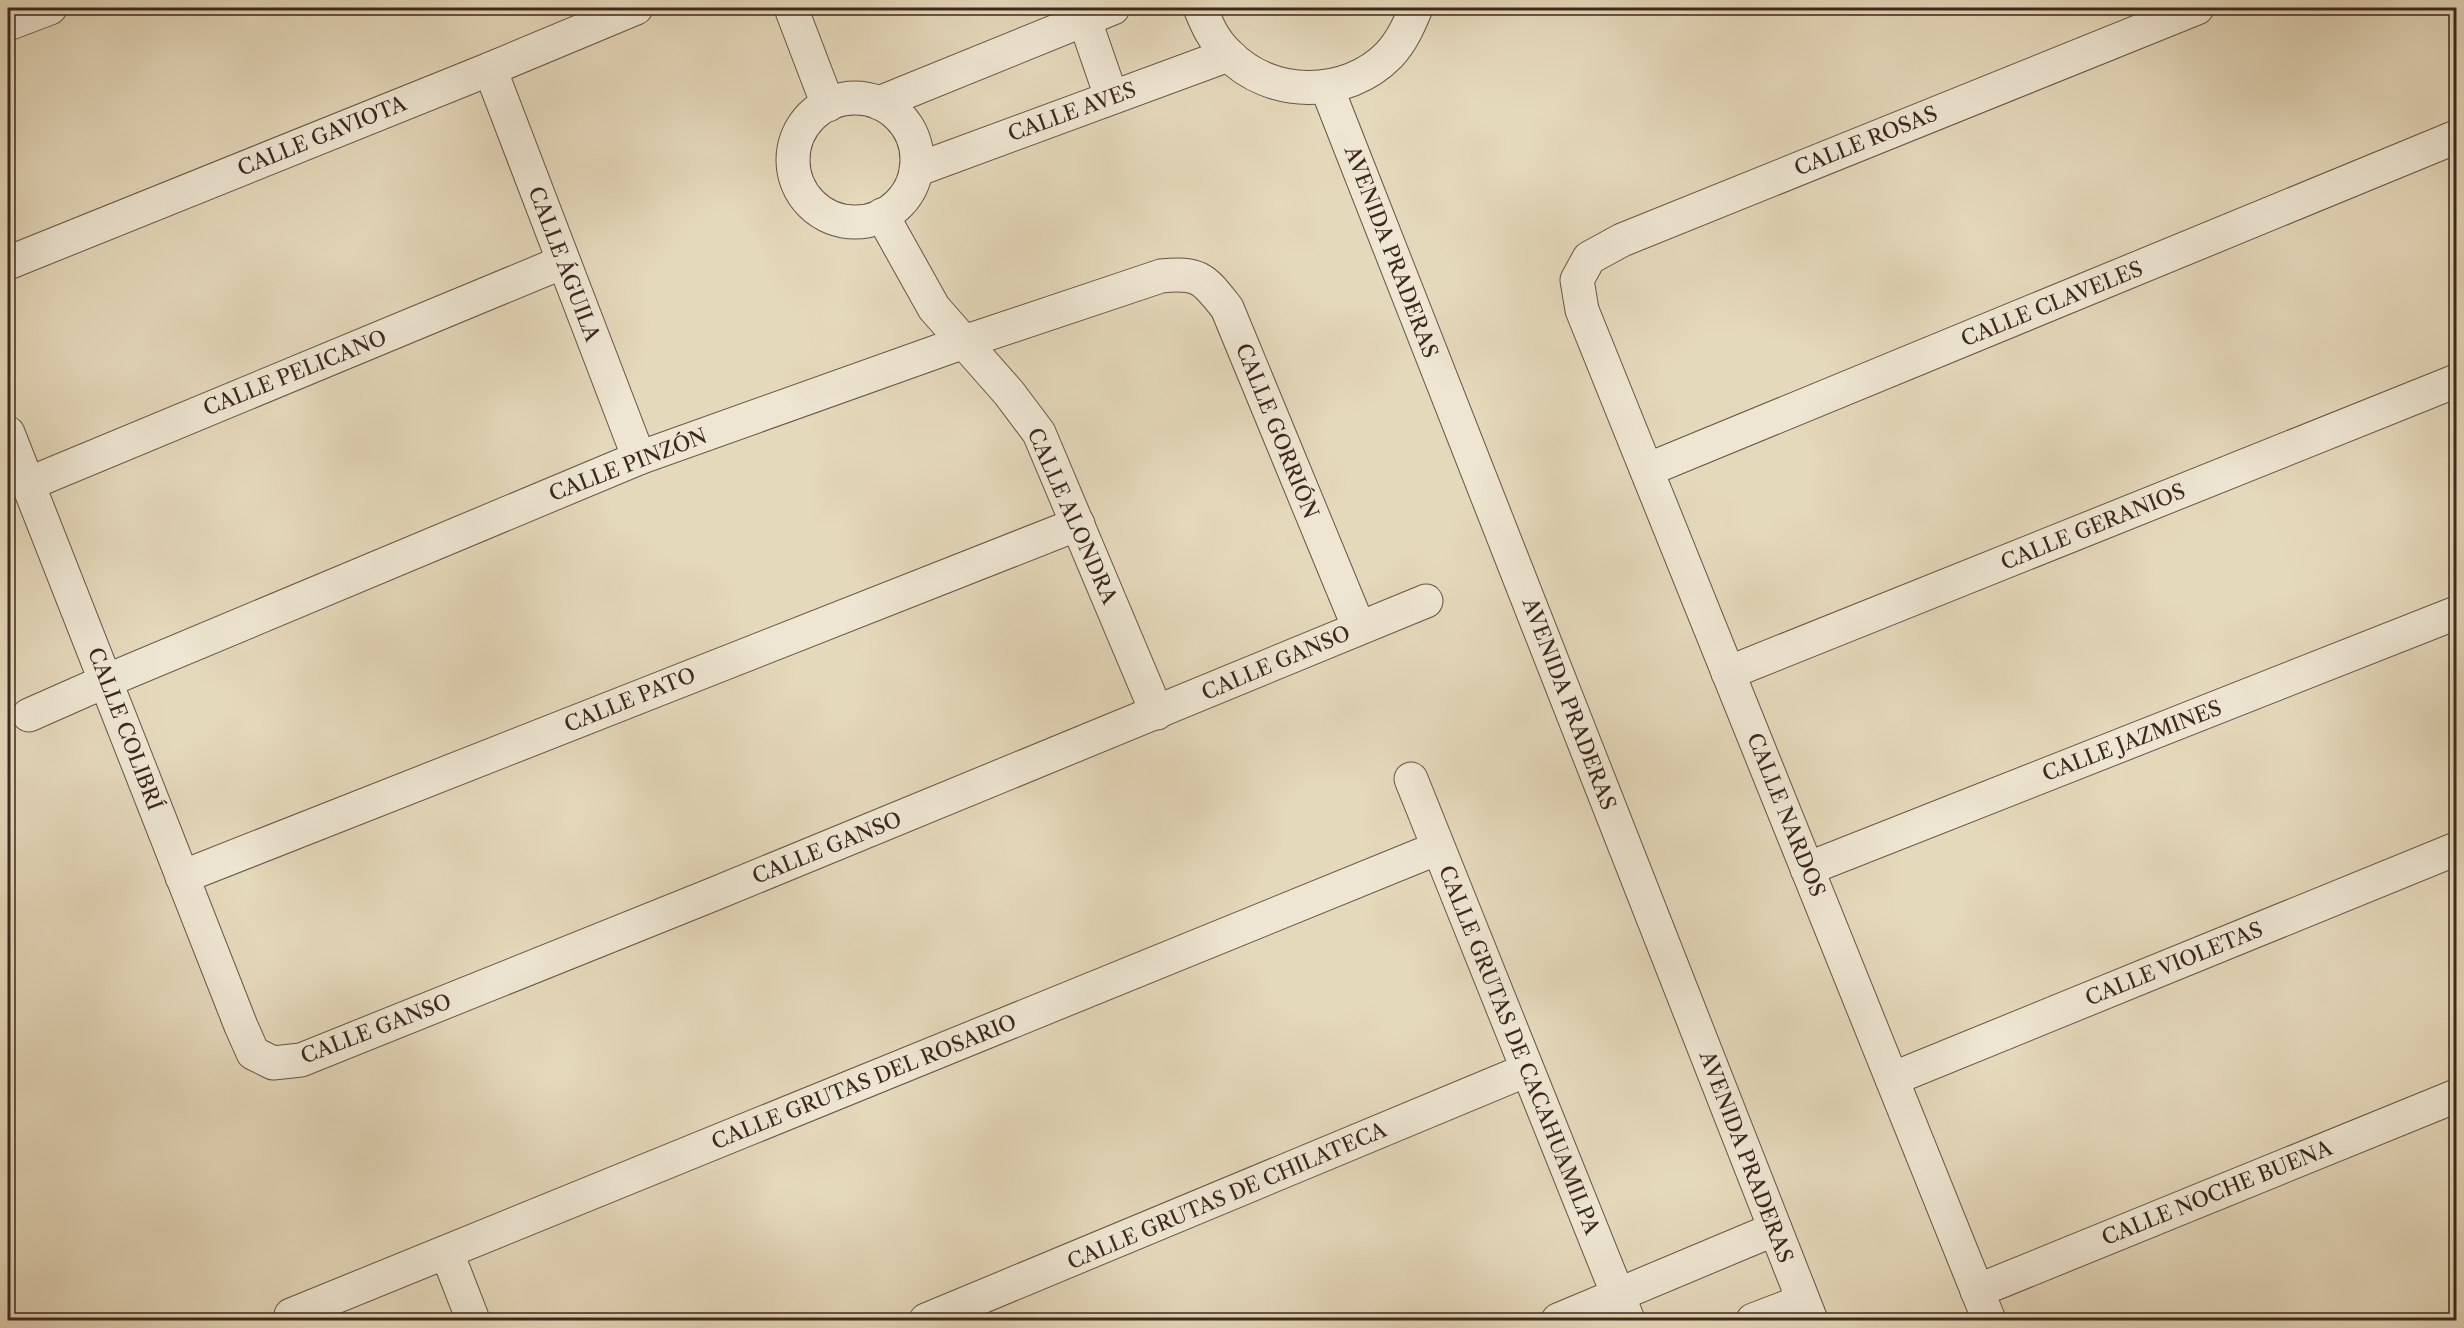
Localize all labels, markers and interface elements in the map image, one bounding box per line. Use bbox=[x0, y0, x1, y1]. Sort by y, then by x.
street label: CALLE AVES bbox=[1004, 77, 1139, 146]
street label: CALLE GAVIOTA bbox=[234, 90, 410, 181]
street label: CALLE ROSAS bbox=[1791, 100, 1941, 181]
street label: AVENIDA PRADERAS bbox=[1339, 141, 1443, 361]
street label: CALLE ÁGUILA bbox=[523, 183, 606, 345]
street label: CALLE CLAVELES bbox=[1957, 256, 2146, 351]
street label: CALLE PELICANO bbox=[200, 324, 390, 421]
street label: CALLE GORRIÓN bbox=[1231, 340, 1324, 522]
street label: CALLE PINZÓN bbox=[545, 423, 710, 506]
street label: CALLE ALONDRA bbox=[1022, 424, 1123, 608]
street label: CALLE GERANIOS bbox=[1997, 478, 2189, 575]
street label: AVENIDA PRADERAS bbox=[1517, 593, 1621, 813]
street label: CALLE GANSO bbox=[1198, 620, 1354, 705]
street label: CALLE COLIBRÍ bbox=[83, 644, 168, 814]
street label: CALLE PATO bbox=[561, 662, 699, 737]
street label: CALLE JAZMINES bbox=[2039, 695, 2225, 786]
street label: CALLE NARDOS bbox=[1742, 729, 1831, 900]
street label: CALLE GANSO bbox=[748, 806, 905, 889]
street label: CALLE GRUTAS DE CACAHUAMILPA bbox=[1434, 862, 1605, 1238]
street label: CALLE VIOLETAS bbox=[2081, 917, 2266, 1011]
street label: CALLE GANSO bbox=[297, 988, 454, 1069]
street label: CALLE GRUTAS DEL ROSARIO bbox=[708, 1009, 1020, 1154]
street label: AVENIDA PRADERAS bbox=[1694, 1046, 1798, 1266]
street label: CALLE GRUTAS DE CHILATECA bbox=[1064, 1117, 1390, 1274]
street label: CALLE NOCHE BUENA bbox=[2098, 1135, 2336, 1250]

